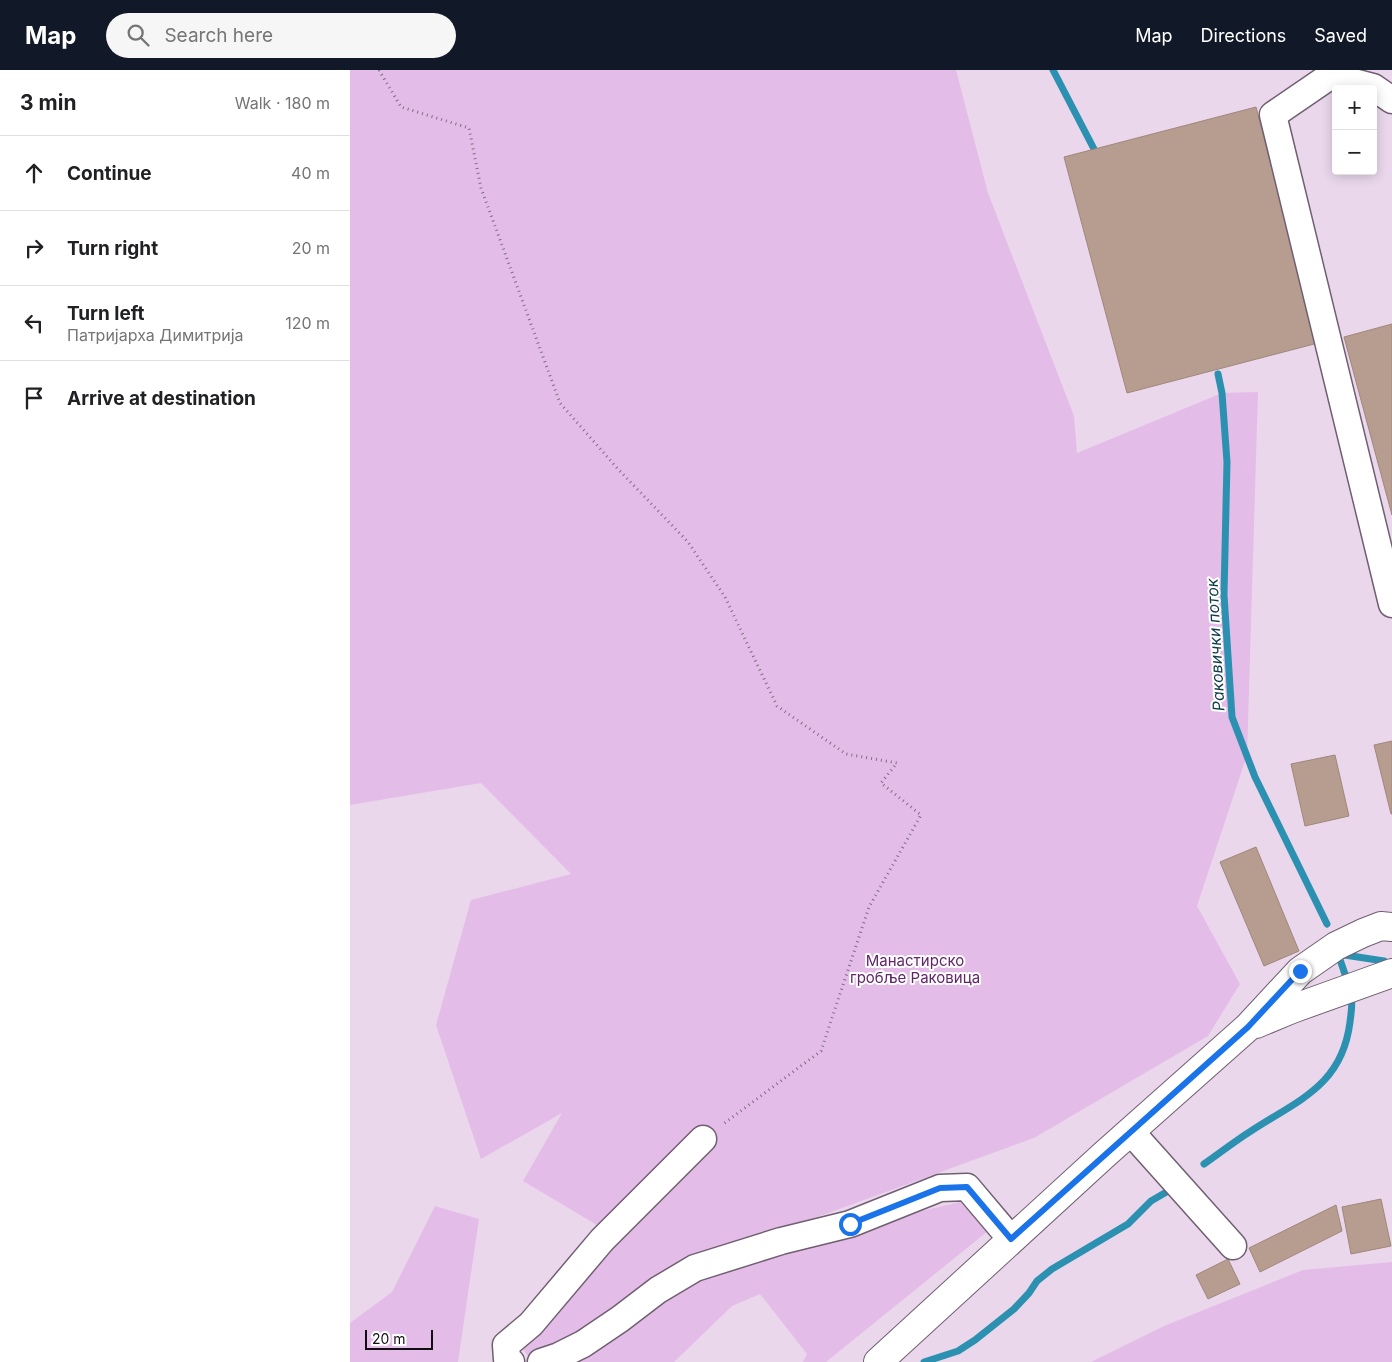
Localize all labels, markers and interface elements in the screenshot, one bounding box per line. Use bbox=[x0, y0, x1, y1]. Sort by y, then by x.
search box bbox=[106, 13, 456, 58]
text: Map bbox=[25, 21, 76, 50]
icon: search bbox=[124, 21, 152, 49]
text: Search here bbox=[164, 24, 273, 47]
text: Map bbox=[1135, 25, 1173, 46]
text: Directions bbox=[1201, 25, 1286, 46]
text: Saved bbox=[1314, 25, 1367, 46]
map controls bbox=[1332, 85, 1377, 175]
button: + bbox=[1332, 85, 1377, 130]
text: 3 min bbox=[20, 90, 76, 115]
text: Walk · 180 m bbox=[235, 93, 330, 113]
button: − bbox=[1332, 130, 1377, 175]
icon: ahead bbox=[20, 159, 48, 187]
text: Continue bbox=[67, 162, 152, 185]
text: 40 m bbox=[291, 163, 330, 183]
icon: right bbox=[20, 234, 48, 262]
text: Turn right bbox=[67, 237, 158, 260]
text: 20 m bbox=[292, 238, 330, 258]
text: Turn left bbox=[67, 302, 145, 325]
icon: left bbox=[20, 309, 48, 337]
text: 120 m bbox=[285, 313, 330, 333]
text: Патријарха Димитрија bbox=[67, 325, 244, 345]
icon: arrive bbox=[20, 384, 48, 412]
text: Arrive at destination bbox=[67, 387, 256, 410]
water label: Раковички поток bbox=[1201, 577, 1228, 712]
park label: Манастирско гробље Раковица bbox=[850, 951, 980, 987]
route end bbox=[1289, 960, 1312, 983]
route start bbox=[839, 1213, 862, 1236]
scale bar bbox=[365, 1327, 432, 1350]
text: 20 m bbox=[372, 1330, 406, 1347]

